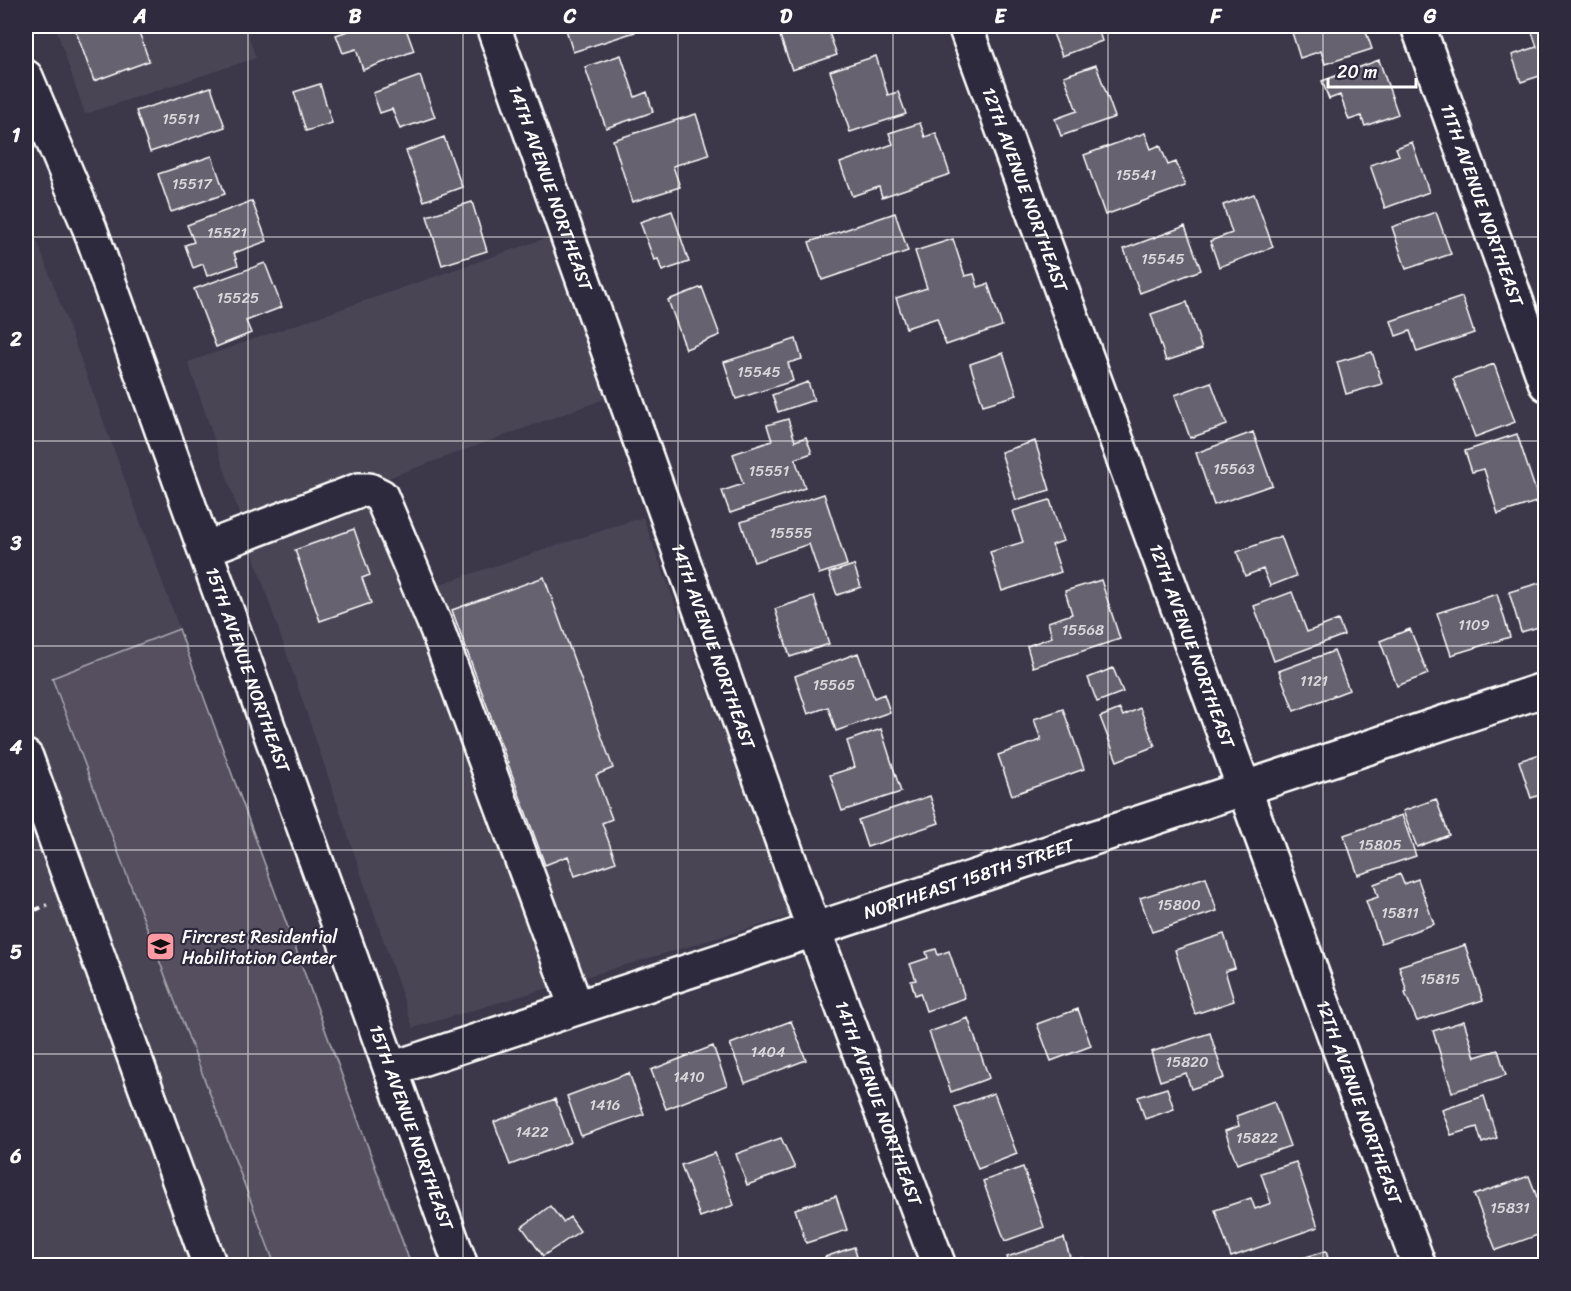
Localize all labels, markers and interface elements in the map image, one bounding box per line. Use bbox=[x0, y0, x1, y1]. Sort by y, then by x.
text: A bbox=[132, 0, 147, 34]
text: B bbox=[349, 0, 362, 34]
text: C bbox=[563, 0, 577, 34]
text: D bbox=[780, 0, 793, 34]
text: E bbox=[994, 0, 1007, 34]
text: F bbox=[1210, 0, 1223, 34]
text: G bbox=[1423, 0, 1437, 34]
scale bar bbox=[1328, 51, 1416, 89]
text: 20 m bbox=[1337, 56, 1377, 88]
street label: 14TH AVENUE NORTHEAST bbox=[499, 81, 602, 297]
street label: 12TH AVENUE NORTHEAST bbox=[973, 82, 1077, 297]
street label: 11TH AVENUE NORTHEAST bbox=[1431, 99, 1533, 312]
house number: 15511 bbox=[162, 106, 200, 132]
text: 1 bbox=[12, 118, 21, 153]
house number: 15541 bbox=[1116, 162, 1156, 188]
house number: 15517 bbox=[172, 171, 213, 197]
house number: 15521 bbox=[207, 220, 247, 246]
house number: 15545 bbox=[1141, 246, 1185, 272]
house number: 15525 bbox=[217, 285, 259, 311]
text: 2 bbox=[9, 322, 22, 357]
house number: 15545 bbox=[737, 359, 781, 385]
house number: 15563 bbox=[1213, 456, 1255, 482]
house number: 15551 bbox=[749, 458, 789, 484]
house number: 15555 bbox=[769, 520, 813, 546]
text: 3 bbox=[10, 526, 22, 561]
street label: 14TH AVENUE NORTHEAST bbox=[662, 539, 765, 755]
street label: 12TH AVENUE NORTHEAST bbox=[1140, 539, 1244, 754]
street label: 15TH AVENUE NORTHEAST bbox=[196, 562, 300, 778]
house number: 1109 bbox=[1458, 612, 1490, 638]
house number: 15568 bbox=[1062, 617, 1104, 643]
house number: 1121 bbox=[1300, 668, 1328, 694]
house number: 15565 bbox=[813, 672, 855, 698]
text: 4 bbox=[9, 730, 23, 765]
street label: NORTHEAST 158TH STREET bbox=[859, 829, 1079, 929]
house number: 15805 bbox=[1358, 832, 1402, 858]
house number: 15800 bbox=[1157, 892, 1201, 918]
house number: 15811 bbox=[1381, 900, 1419, 926]
place label: Fircrest Residential Habilitation Center bbox=[182, 921, 338, 974]
school or university icon: Fircrest Residential Habilitation Center bbox=[145, 931, 177, 963]
text: 5 bbox=[10, 935, 22, 970]
house number: 15815 bbox=[1420, 966, 1460, 992]
street label: 12TH AVENUE NORTHEAST bbox=[1307, 995, 1411, 1210]
street label: 14TH AVENUE NORTHEAST bbox=[826, 996, 932, 1211]
street label: 15TH AVENUE NORTHEAST bbox=[360, 1020, 463, 1236]
house number: 1404 bbox=[751, 1039, 785, 1065]
house number: 15820 bbox=[1166, 1049, 1208, 1075]
house number: 1410 bbox=[673, 1064, 705, 1090]
house number: 1416 bbox=[590, 1092, 620, 1118]
house number: 1422 bbox=[515, 1119, 549, 1145]
house number: 15822 bbox=[1236, 1125, 1278, 1151]
text: 6 bbox=[9, 1139, 22, 1174]
house number: 15831 bbox=[1490, 1195, 1530, 1221]

